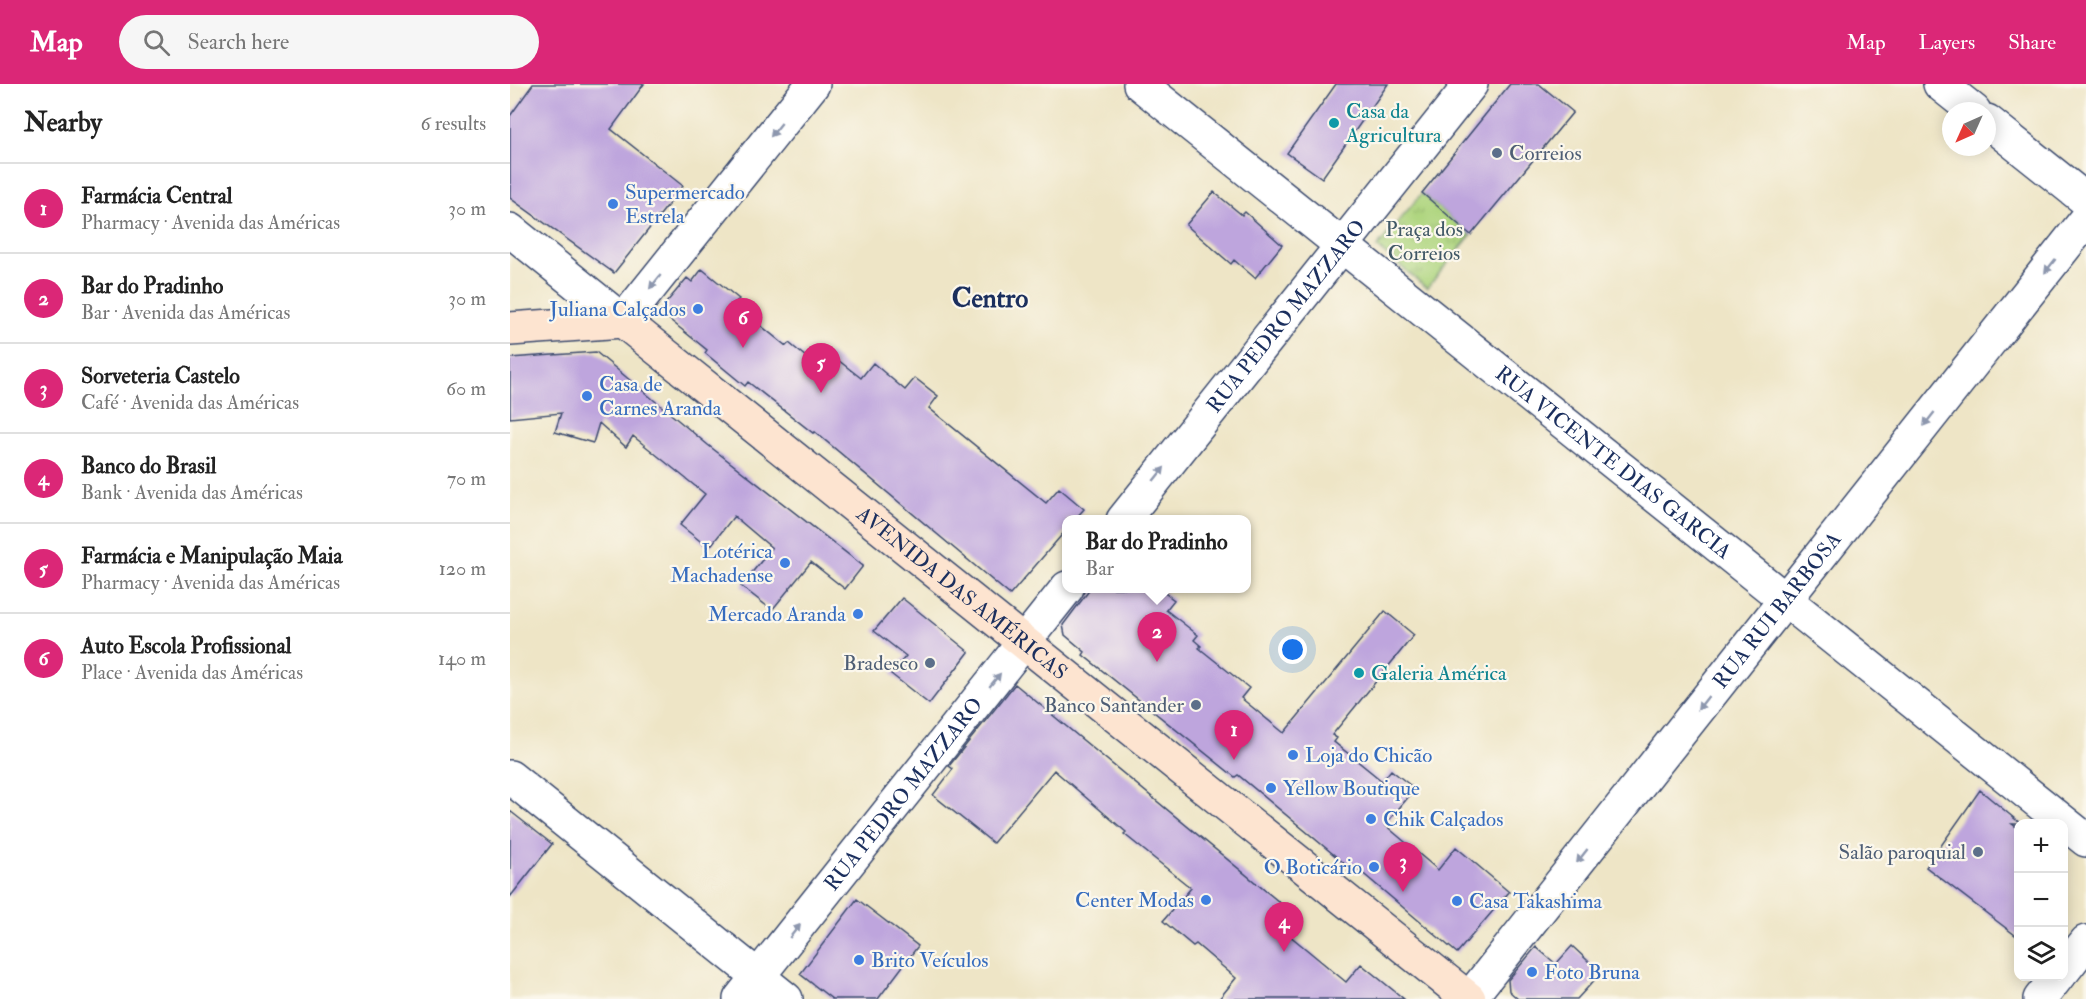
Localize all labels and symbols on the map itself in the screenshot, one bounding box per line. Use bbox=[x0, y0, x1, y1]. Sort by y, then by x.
place label: Casa da Agricultura bbox=[1345, 98, 1442, 149]
north arrow bbox=[1942, 102, 1996, 156]
marker: Casa da Agricultura bbox=[1327, 116, 1341, 130]
one-way arrow bbox=[771, 122, 783, 137]
place label: Correios bbox=[1509, 140, 1582, 167]
marker: Correios bbox=[1490, 146, 1504, 160]
place label: Supermercado Estrela bbox=[625, 179, 745, 230]
marker: Supermercado Estrela bbox=[606, 197, 620, 211]
street label: RUA PEDRO MAZZARO bbox=[1200, 214, 1371, 418]
park label: Praça dos Correios bbox=[1385, 216, 1463, 267]
one-way arrow bbox=[2043, 258, 2056, 274]
one-way arrow bbox=[648, 274, 661, 290]
district label: Centro bbox=[952, 282, 1028, 315]
place label: Juliana Calçados bbox=[549, 296, 686, 323]
pin: 6 bbox=[724, 298, 762, 348]
marker: Juliana Calçados bbox=[691, 302, 705, 316]
pin: 5 bbox=[802, 344, 840, 393]
street label: RUA VICENTE DIAS GARCIA bbox=[1490, 360, 1737, 565]
place label: Casa de Carnes Aranda bbox=[599, 371, 722, 422]
marker: Casa de Carnes Aranda bbox=[580, 389, 594, 403]
one-way arrow bbox=[1923, 411, 1935, 426]
one-way arrow bbox=[1153, 466, 1166, 482]
street label: AVENIDA DAS AMÉRICAS bbox=[850, 500, 1073, 686]
street label: RUA RUI BARBOSA bbox=[1707, 526, 1847, 694]
place label: Lotérica Machadense bbox=[670, 538, 773, 589]
marker: Lotérica Machadense bbox=[778, 556, 792, 570]
place label: Mercado Aranda bbox=[708, 601, 846, 628]
marker: Mercado Aranda bbox=[851, 607, 865, 621]
pin: 2 bbox=[1138, 612, 1176, 662]
your location bbox=[1278, 635, 1307, 664]
place label: Bradesco bbox=[843, 650, 918, 677]
marker: Bradesco bbox=[923, 656, 937, 670]
place label: Galeria América bbox=[1371, 660, 1507, 687]
marker: Galeria América bbox=[1352, 666, 1366, 680]
one-way arrow bbox=[988, 673, 1001, 688]
street label: RUA PEDRO MAZZARO bbox=[818, 692, 988, 896]
place label: Banco Santander bbox=[1044, 692, 1184, 719]
one-way arrow bbox=[1698, 696, 1710, 711]
marker: Banco Santander bbox=[1189, 698, 1203, 712]
pin: 1 bbox=[1214, 710, 1254, 760]
place label: Loja do Chicão bbox=[1305, 742, 1432, 769]
marker: Loja do Chicão bbox=[1286, 748, 1300, 762]
place label: Yellow Boutique bbox=[1283, 775, 1420, 802]
marker: Yellow Boutique bbox=[1264, 781, 1278, 795]
place label: Chik Calçados bbox=[1383, 806, 1503, 833]
marker: Chik Calçados bbox=[1364, 812, 1378, 826]
place label: Salão paroquial bbox=[1839, 839, 1967, 866]
pin: 3 bbox=[1384, 842, 1422, 892]
marker: Salão paroquial bbox=[1971, 845, 1985, 859]
one-way arrow bbox=[1576, 848, 1589, 864]
place label: O Boticário bbox=[1264, 854, 1362, 881]
marker: O Boticário bbox=[1367, 860, 1381, 874]
place label: Center Modas bbox=[1075, 887, 1194, 914]
place label: Casa Takashima bbox=[1469, 888, 1603, 915]
marker: Center Modas bbox=[1199, 893, 1213, 907]
marker: Casa Takashima bbox=[1450, 894, 1464, 908]
pin: 4 bbox=[1264, 902, 1304, 952]
one-way arrow bbox=[788, 923, 801, 939]
place label: Brito Veículos bbox=[871, 947, 989, 974]
marker: Brito Veículos bbox=[852, 953, 866, 967]
place label: Foto Bruna bbox=[1544, 959, 1640, 986]
marker: Foto Bruna bbox=[1525, 965, 1539, 979]

